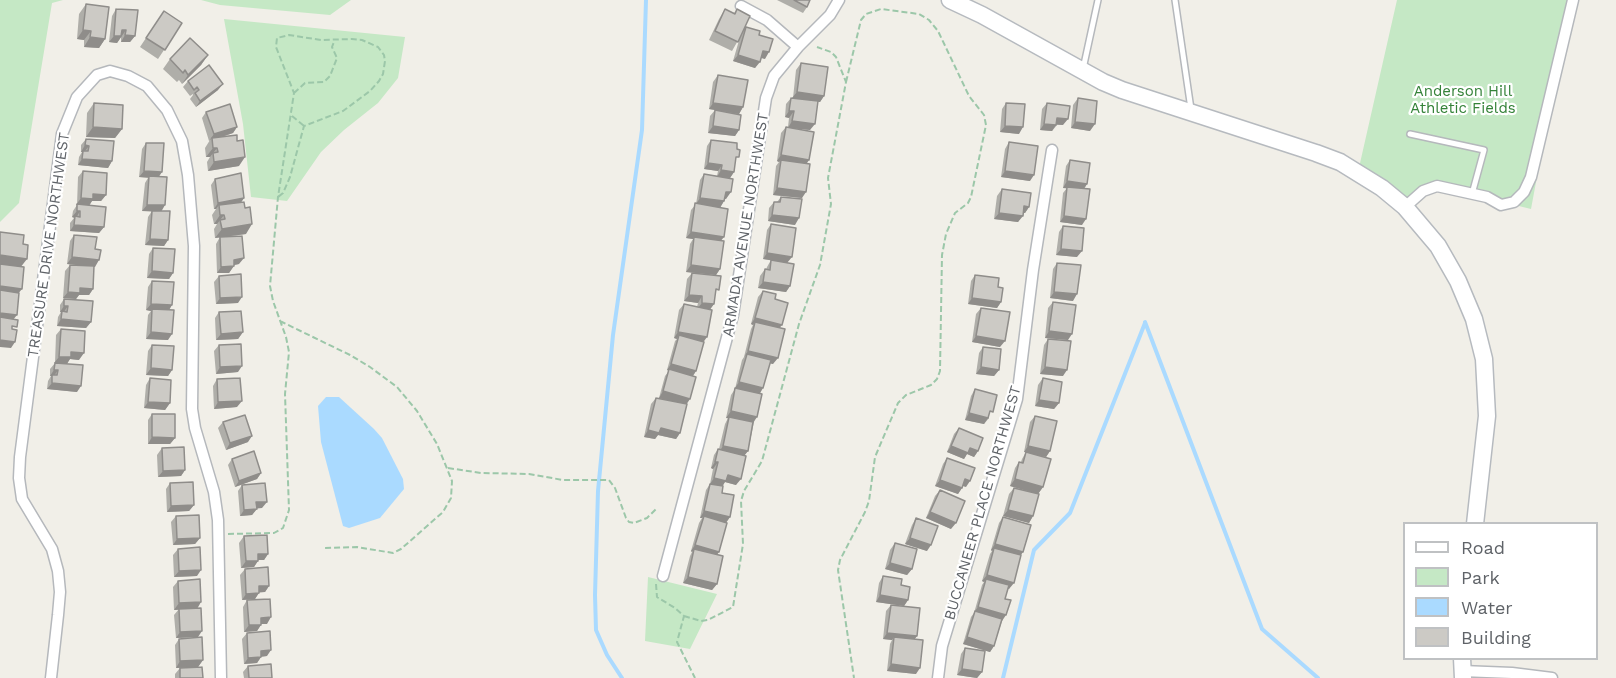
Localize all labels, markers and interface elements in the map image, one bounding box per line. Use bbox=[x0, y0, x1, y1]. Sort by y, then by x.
park label: Anderson Hill Athletic Fields bbox=[1410, 83, 1516, 118]
street label: ARMADA AVENUE NORTHWEST bbox=[719, 112, 773, 338]
street label: TREASURE DRIVE NORTHWEST bbox=[24, 131, 74, 359]
street label: BUCCANEER PLACE NORTHWEST bbox=[941, 384, 1025, 622]
legend bbox=[1403, 522, 1598, 660]
text: Road bbox=[1461, 537, 1505, 558]
text: Park bbox=[1461, 567, 1500, 588]
text: Water bbox=[1461, 597, 1513, 618]
text: Building bbox=[1461, 627, 1531, 648]

